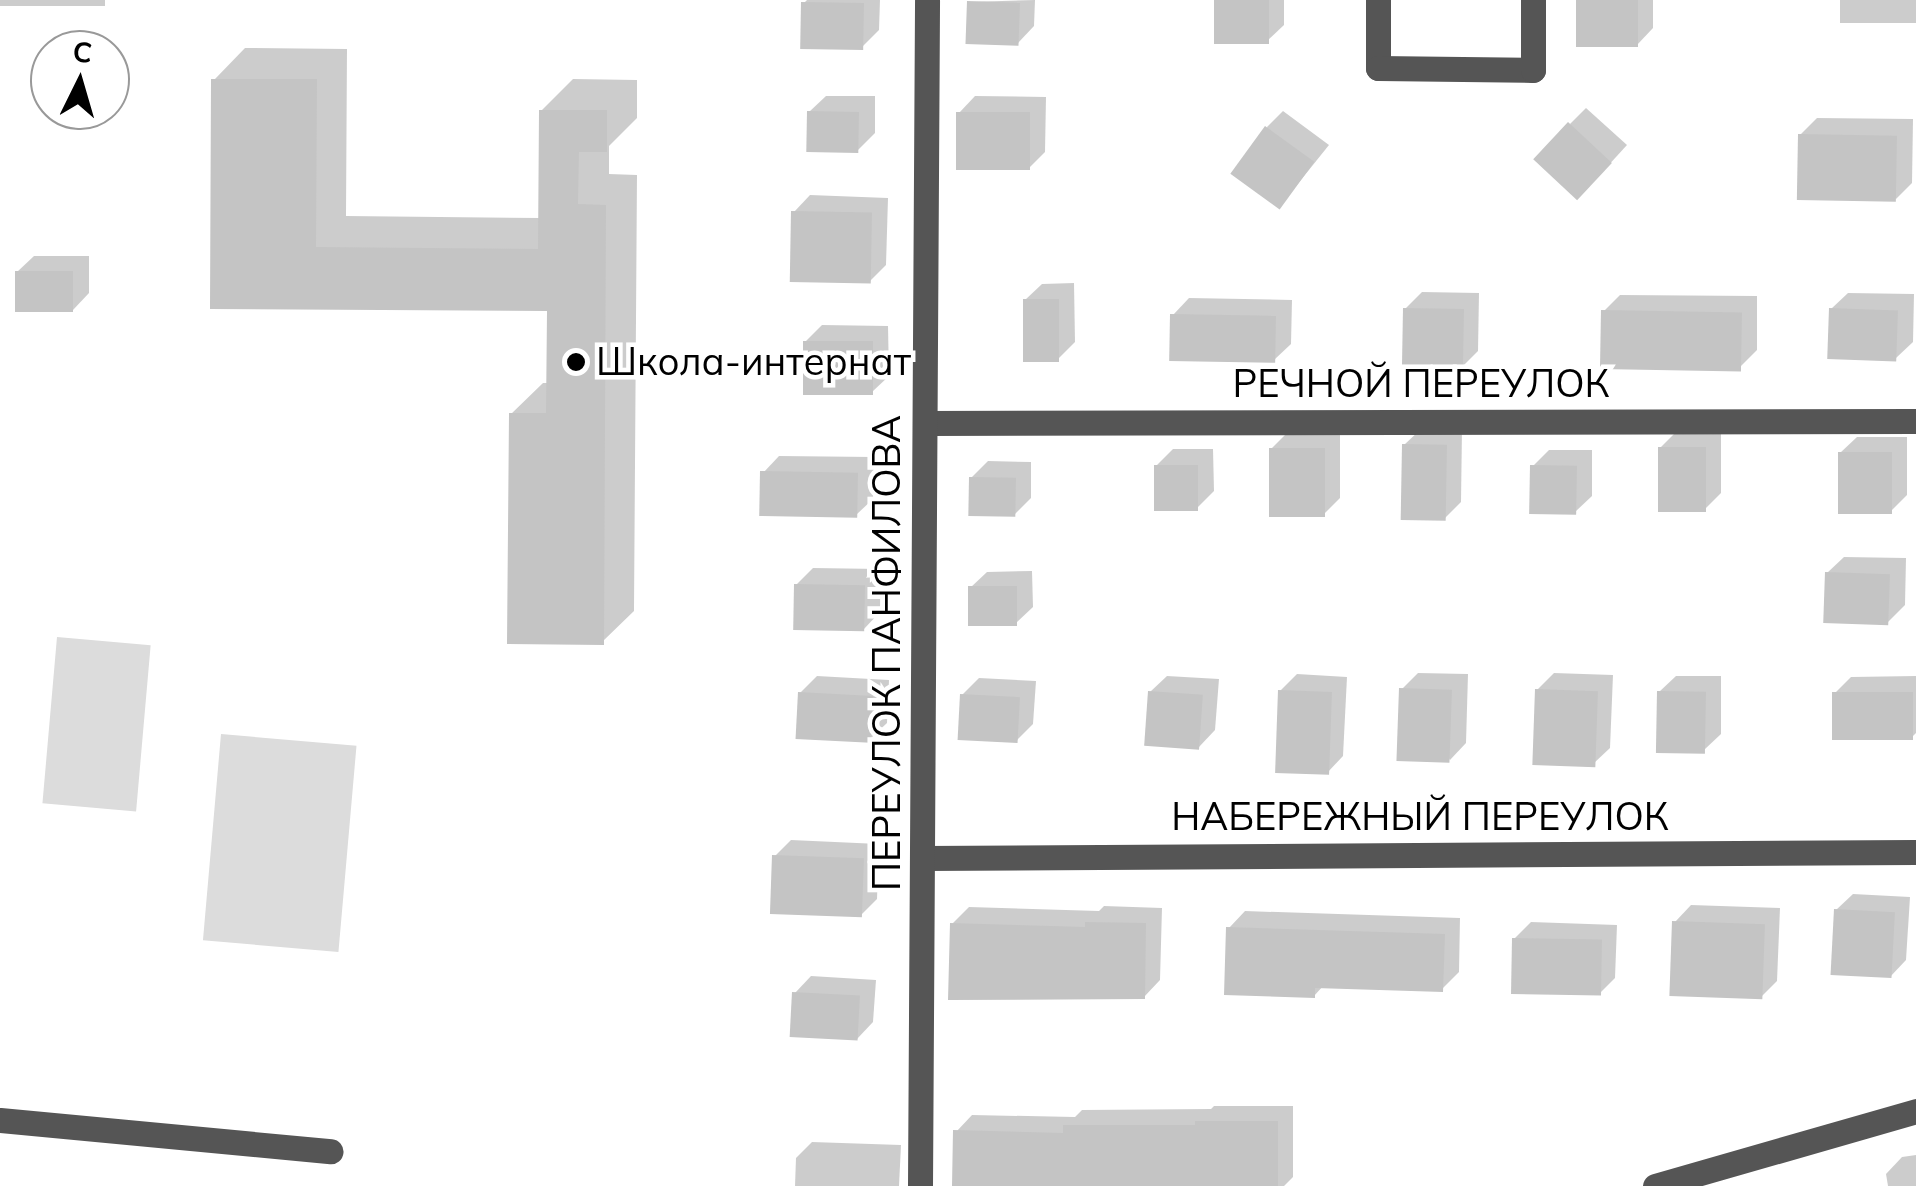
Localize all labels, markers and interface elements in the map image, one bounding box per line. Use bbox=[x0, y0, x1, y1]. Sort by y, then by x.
north arrow bbox=[30, 30, 130, 130]
text: С bbox=[71, 33, 94, 70]
place label: Школа-интернат bbox=[596, 339, 911, 385]
marker: Школа-интернат bbox=[565, 351, 587, 373]
street label: РЕЧНОЙ ПЕРЕУЛОК bbox=[1232, 361, 1610, 407]
street label: ПЕРЕУЛОК ПАНФИЛОВА bbox=[864, 415, 910, 891]
street label: НАБЕРЕЖНЫЙ ПЕРЕУЛОК bbox=[1171, 794, 1669, 840]

